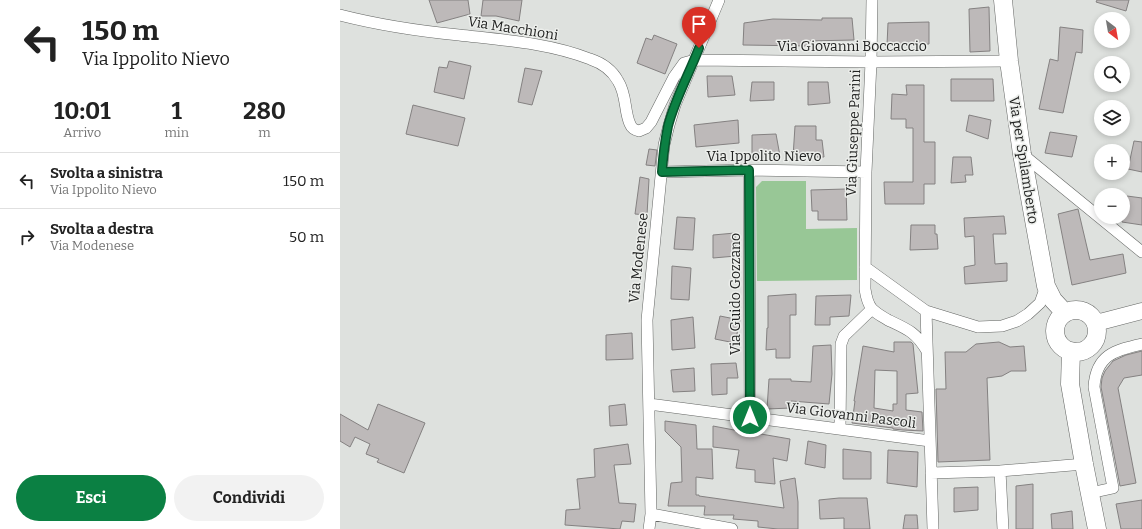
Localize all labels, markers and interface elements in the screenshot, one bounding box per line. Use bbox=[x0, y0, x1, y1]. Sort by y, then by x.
pin bbox=[682, 7.0, 716, 48]
north arrow bbox=[1094, 12, 1130, 48]
map controls bbox=[1094, 12, 1130, 224]
street label: Via Macchioni bbox=[467, 13, 559, 44]
icon: arrive bbox=[688, 13, 710, 35]
text: 150 m bbox=[82, 14, 159, 47]
icon: left bbox=[16, 16, 68, 68]
street label: Via Giovanni Boccaccio bbox=[777, 38, 927, 55]
text: Via Ippolito Nievo bbox=[82, 48, 230, 70]
button: search bbox=[1094, 56, 1130, 92]
street label: Via Giuseppe Parini bbox=[843, 69, 864, 197]
street label: Via per Spilamberto bbox=[1005, 95, 1042, 225]
text: 10:01 bbox=[54, 97, 111, 125]
text: 1 bbox=[172, 97, 182, 125]
text: 280 bbox=[243, 97, 286, 125]
button: layers bbox=[1094, 100, 1130, 136]
text: Arrivo bbox=[63, 125, 101, 140]
text: min bbox=[164, 125, 189, 140]
text: m bbox=[258, 125, 271, 140]
button: + bbox=[1094, 144, 1130, 180]
street label: Via Ippolito Nievo bbox=[707, 148, 821, 165]
text: Svolta a sinistra bbox=[50, 164, 163, 182]
icon: left bbox=[16, 170, 38, 192]
text: 150 m bbox=[283, 172, 324, 190]
text: Via Ippolito Nievo bbox=[50, 182, 157, 197]
button: − bbox=[1094, 188, 1130, 224]
street label: Via Modenese bbox=[625, 212, 652, 304]
text: Svolta a destra bbox=[50, 220, 154, 238]
icon: right bbox=[16, 226, 38, 248]
text: 50 m bbox=[289, 228, 324, 246]
street label: Via Guido Gozzano bbox=[727, 233, 744, 355]
text: Via Modenese bbox=[50, 238, 134, 253]
position arrow bbox=[729, 396, 771, 438]
street label: Via Giovanni Pascoli bbox=[785, 399, 917, 432]
button: Esci bbox=[16, 475, 166, 521]
button: Condividi bbox=[174, 475, 324, 521]

